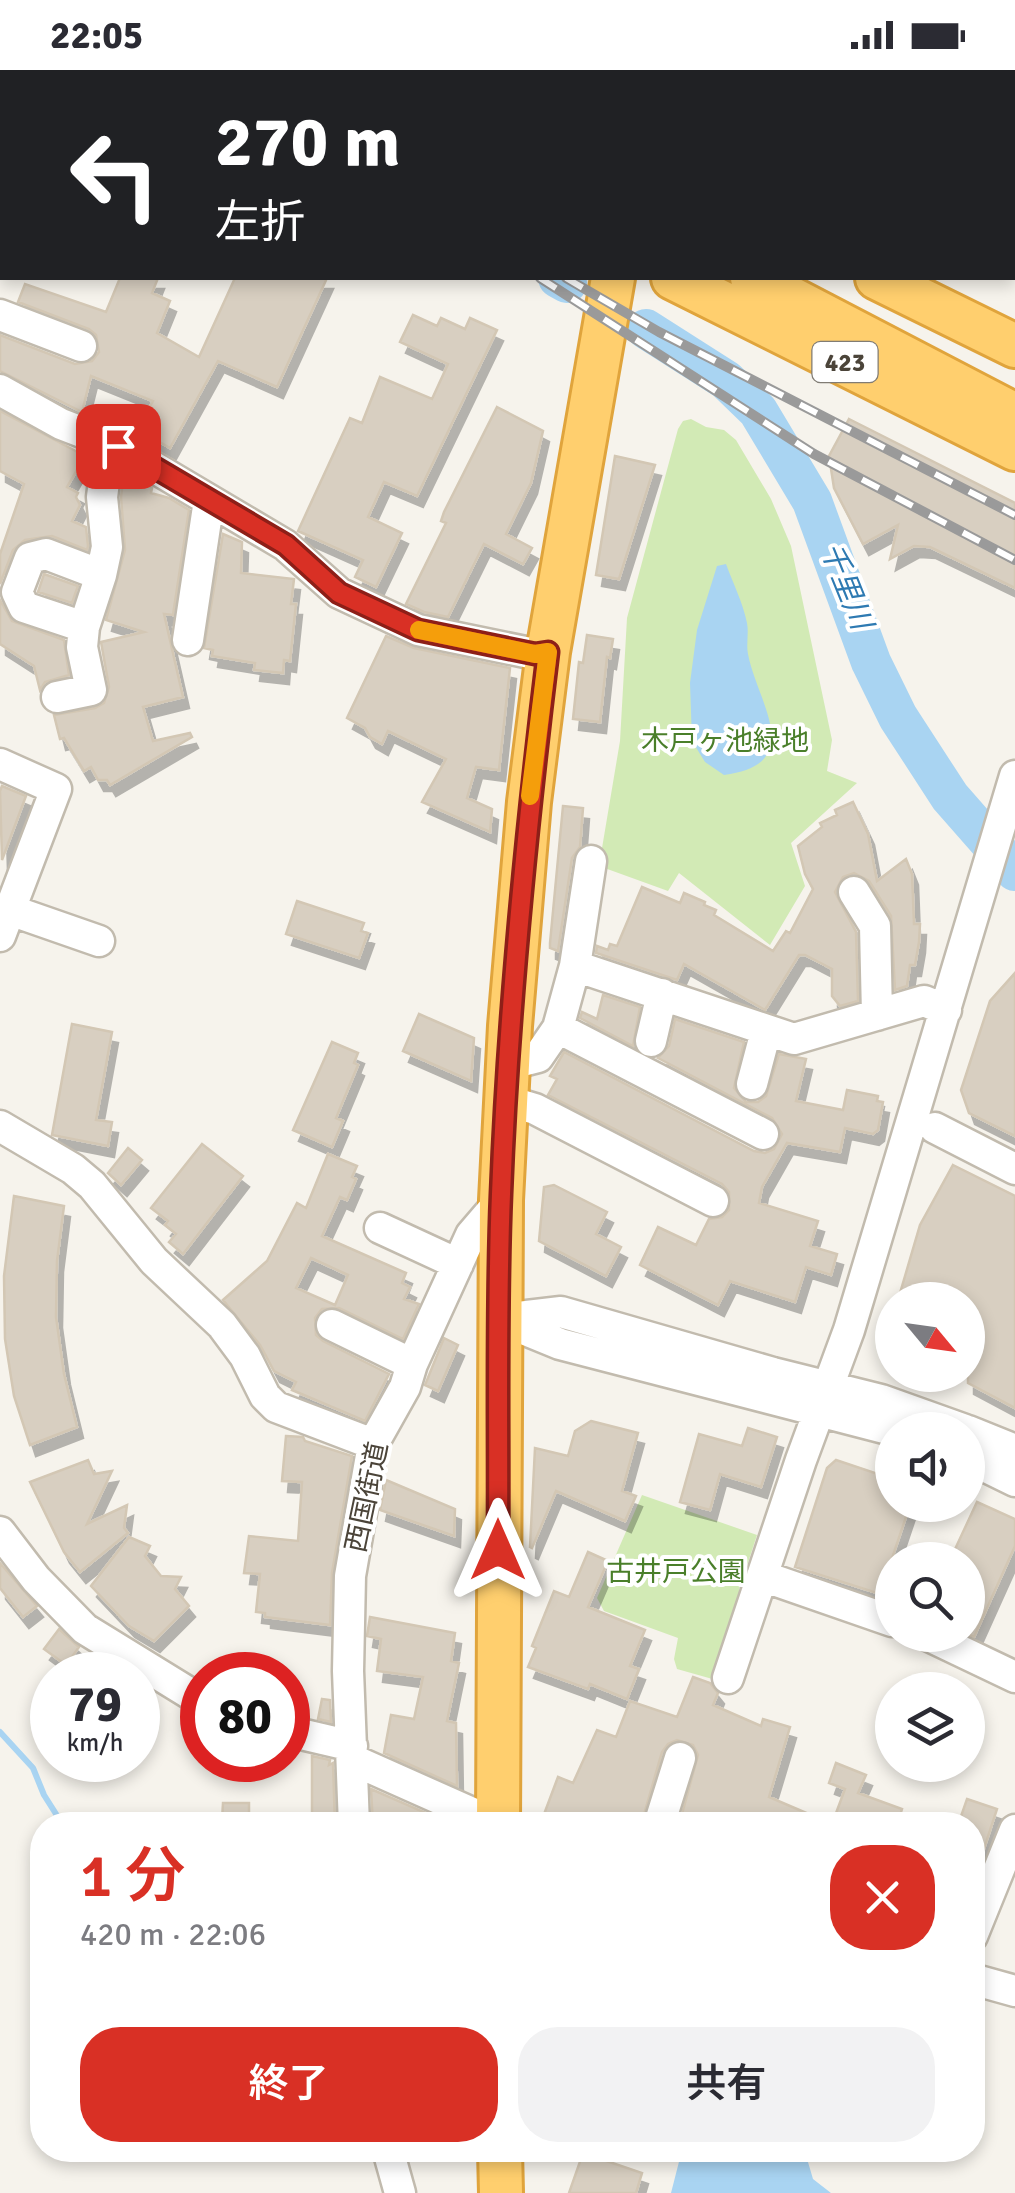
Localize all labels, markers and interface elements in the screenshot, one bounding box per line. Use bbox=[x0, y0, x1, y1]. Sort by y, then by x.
text: 22:05 bbox=[50, 12, 143, 59]
text: 270 m bbox=[215, 99, 400, 185]
icon: left bbox=[50, 110, 180, 240]
text: 左折 bbox=[215, 195, 305, 250]
road number: 423 bbox=[812, 342, 878, 382]
pin bbox=[76, 404, 161, 489]
icon: arrive bbox=[91, 419, 146, 474]
water label: 千里川 bbox=[812, 537, 881, 637]
park label: 木戸ヶ池緑地 bbox=[641, 724, 809, 758]
north arrow bbox=[875, 1282, 985, 1392]
map controls bbox=[875, 1282, 985, 1782]
button: sound bbox=[875, 1412, 985, 1522]
street label: 西国街道 bbox=[339, 1439, 395, 1555]
position arrow bbox=[446, 1498, 550, 1602]
button: search bbox=[875, 1542, 985, 1652]
park label: 古井戸公園 bbox=[606, 1555, 746, 1589]
speed limit sign: 80 bbox=[180, 1652, 310, 1782]
button: layers bbox=[875, 1672, 985, 1782]
text: 79 bbox=[68, 1674, 122, 1736]
text: km/h bbox=[67, 1727, 123, 1758]
text: 1 分 bbox=[80, 1840, 186, 1914]
button: close bbox=[830, 1845, 935, 1950]
text: 420 m · 22:06 bbox=[80, 1915, 266, 1954]
button: 終了 bbox=[80, 2027, 498, 2142]
button: 共有 bbox=[518, 2027, 935, 2142]

